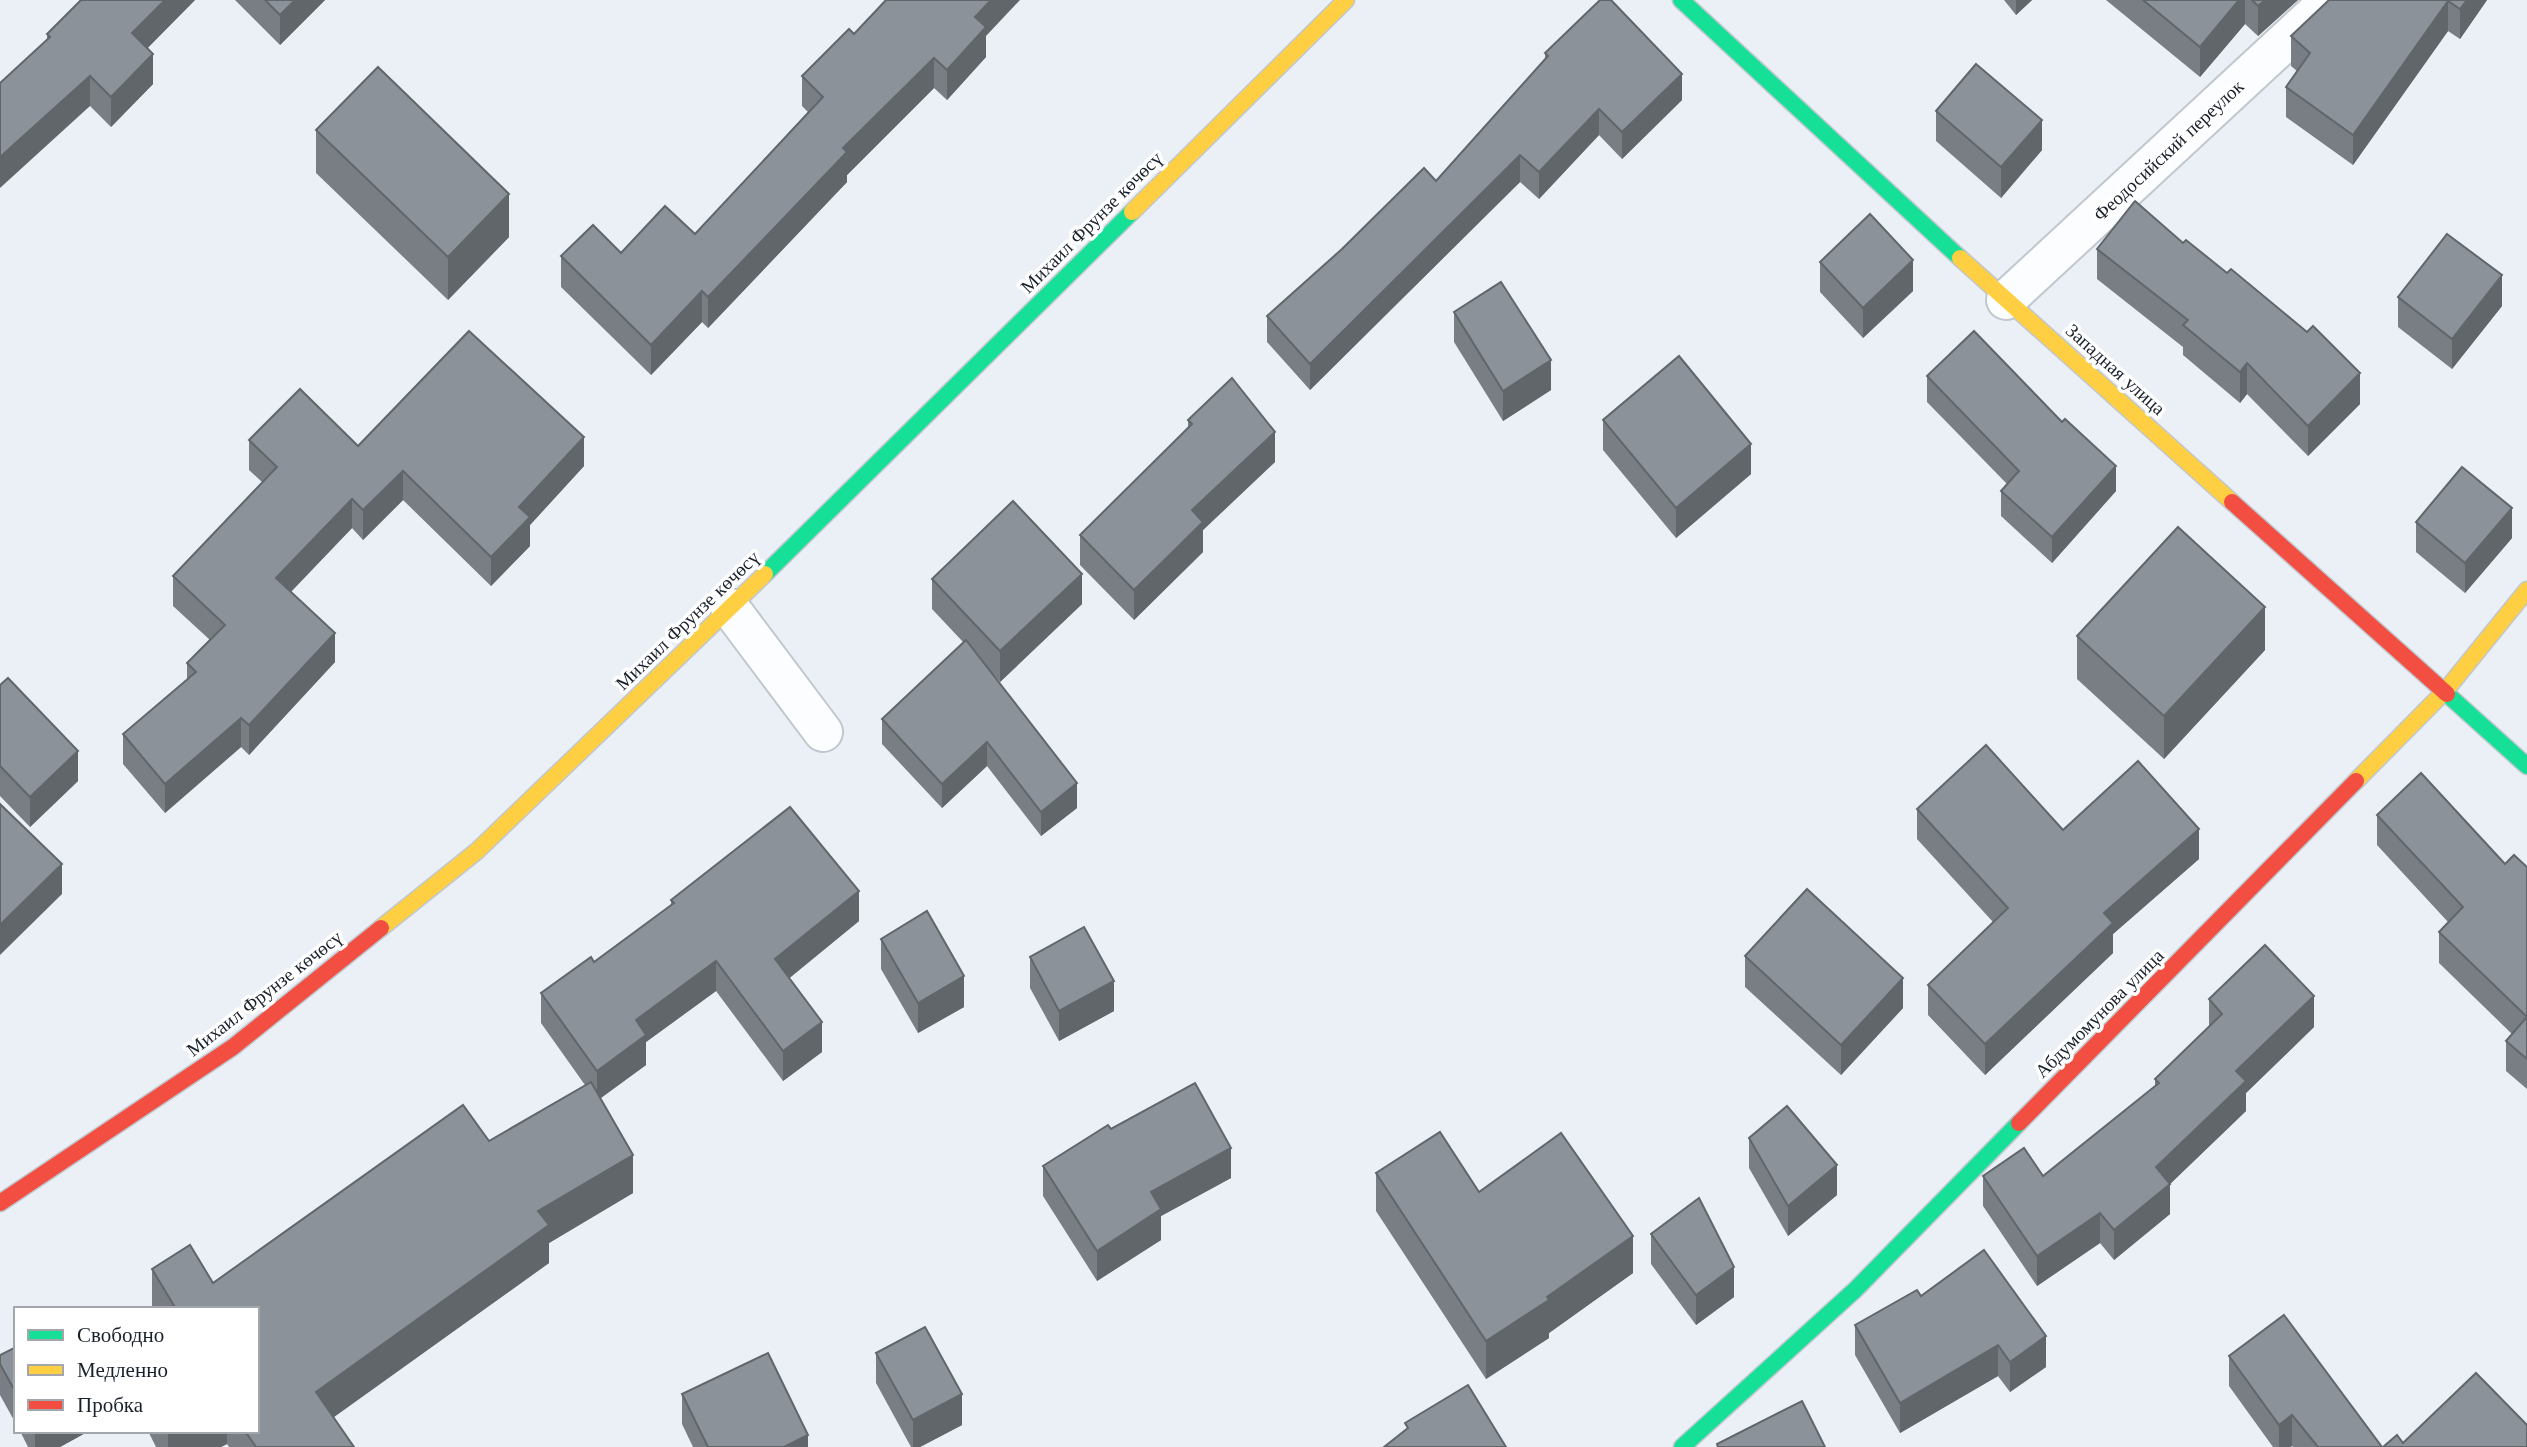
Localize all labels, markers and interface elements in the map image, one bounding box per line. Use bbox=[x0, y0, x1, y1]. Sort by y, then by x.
street label: Феодосийский переулок bbox=[2088, 74, 2249, 226]
street label: Михаил Фрунзе көчөсү bbox=[1016, 146, 1167, 298]
street label: Западная улица bbox=[2061, 319, 2170, 420]
street label: Михаил Фрунзе көчөсү bbox=[611, 545, 764, 695]
street label: Михаил Фрунзе көчөсү bbox=[182, 925, 347, 1061]
street label: Абдумомунова улица bbox=[2030, 944, 2169, 1083]
legend bbox=[14, 1307, 259, 1433]
text: Свободно bbox=[77, 1322, 164, 1348]
text: Медленно bbox=[77, 1357, 168, 1383]
text: Пробка bbox=[77, 1392, 144, 1418]

